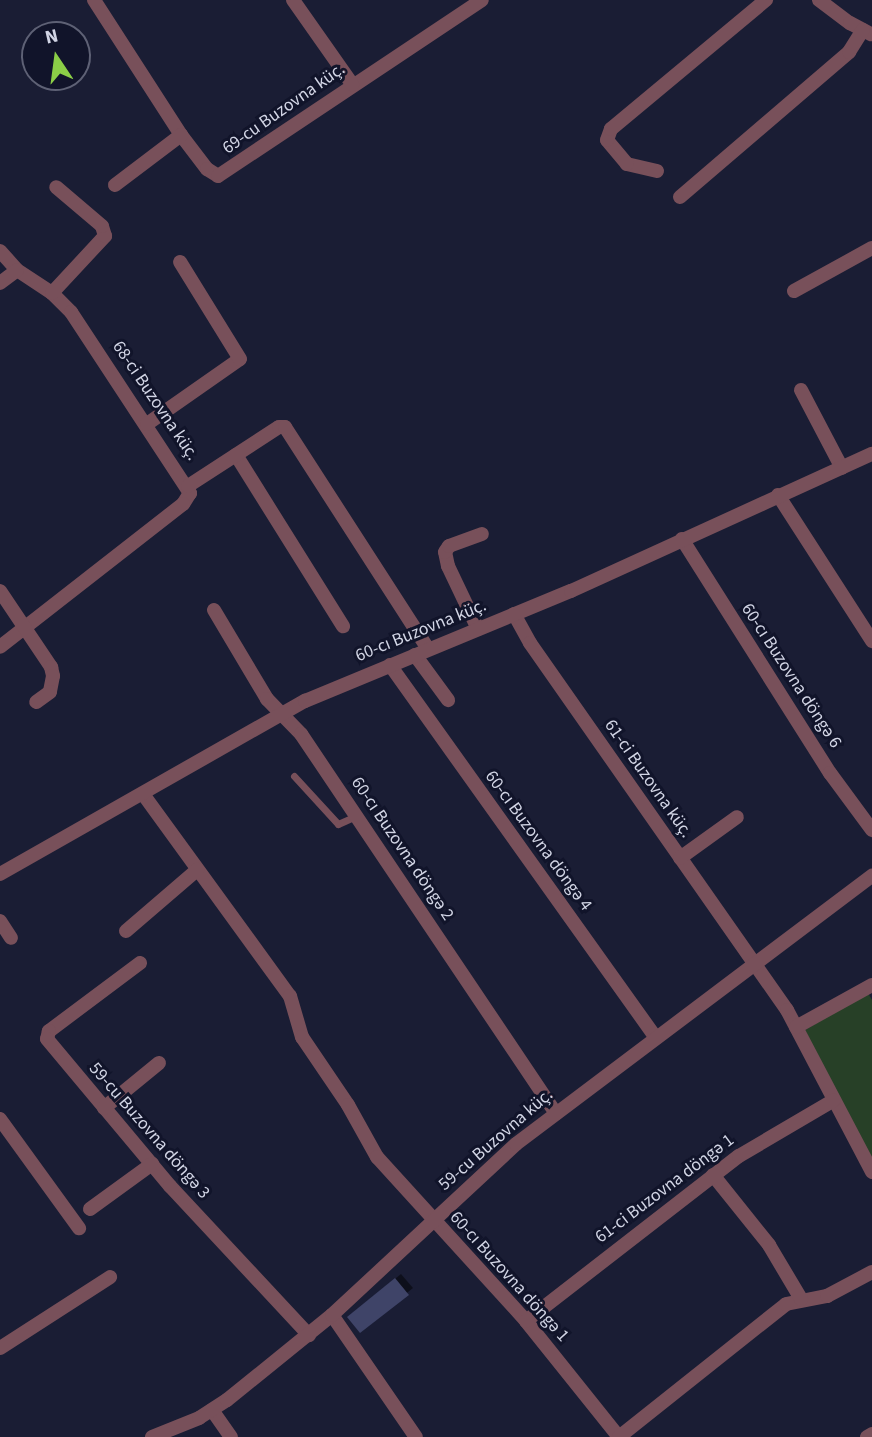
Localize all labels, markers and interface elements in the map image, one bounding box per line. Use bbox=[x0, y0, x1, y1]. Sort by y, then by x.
north arrow bbox=[21, 21, 91, 91]
text: N bbox=[42, 22, 61, 52]
street label: 69-cu Buzovna küç. bbox=[219, 59, 349, 159]
street label: 68-ci Buzovna küç. bbox=[107, 337, 203, 465]
street label: 60-cı Buzovna küç. bbox=[352, 595, 490, 667]
street label: 60-cı Buzovna döngə 6 bbox=[736, 600, 846, 752]
street label: 61-ci Buzovna küç. bbox=[599, 716, 697, 842]
street label: 60-cı Buzovna döngə 4 bbox=[480, 767, 596, 915]
street label: 60-cı Buzovna döngə 2 bbox=[346, 773, 458, 925]
street label: 59-cu Buzovna döngə 3 bbox=[84, 1058, 214, 1204]
street label: 59-cu Buzovna küç. bbox=[434, 1084, 558, 1196]
street label: 61-ci Buzovna döngə 1 bbox=[591, 1130, 739, 1248]
street label: 60-cı Buzovna döngə 1 bbox=[445, 1207, 573, 1347]

